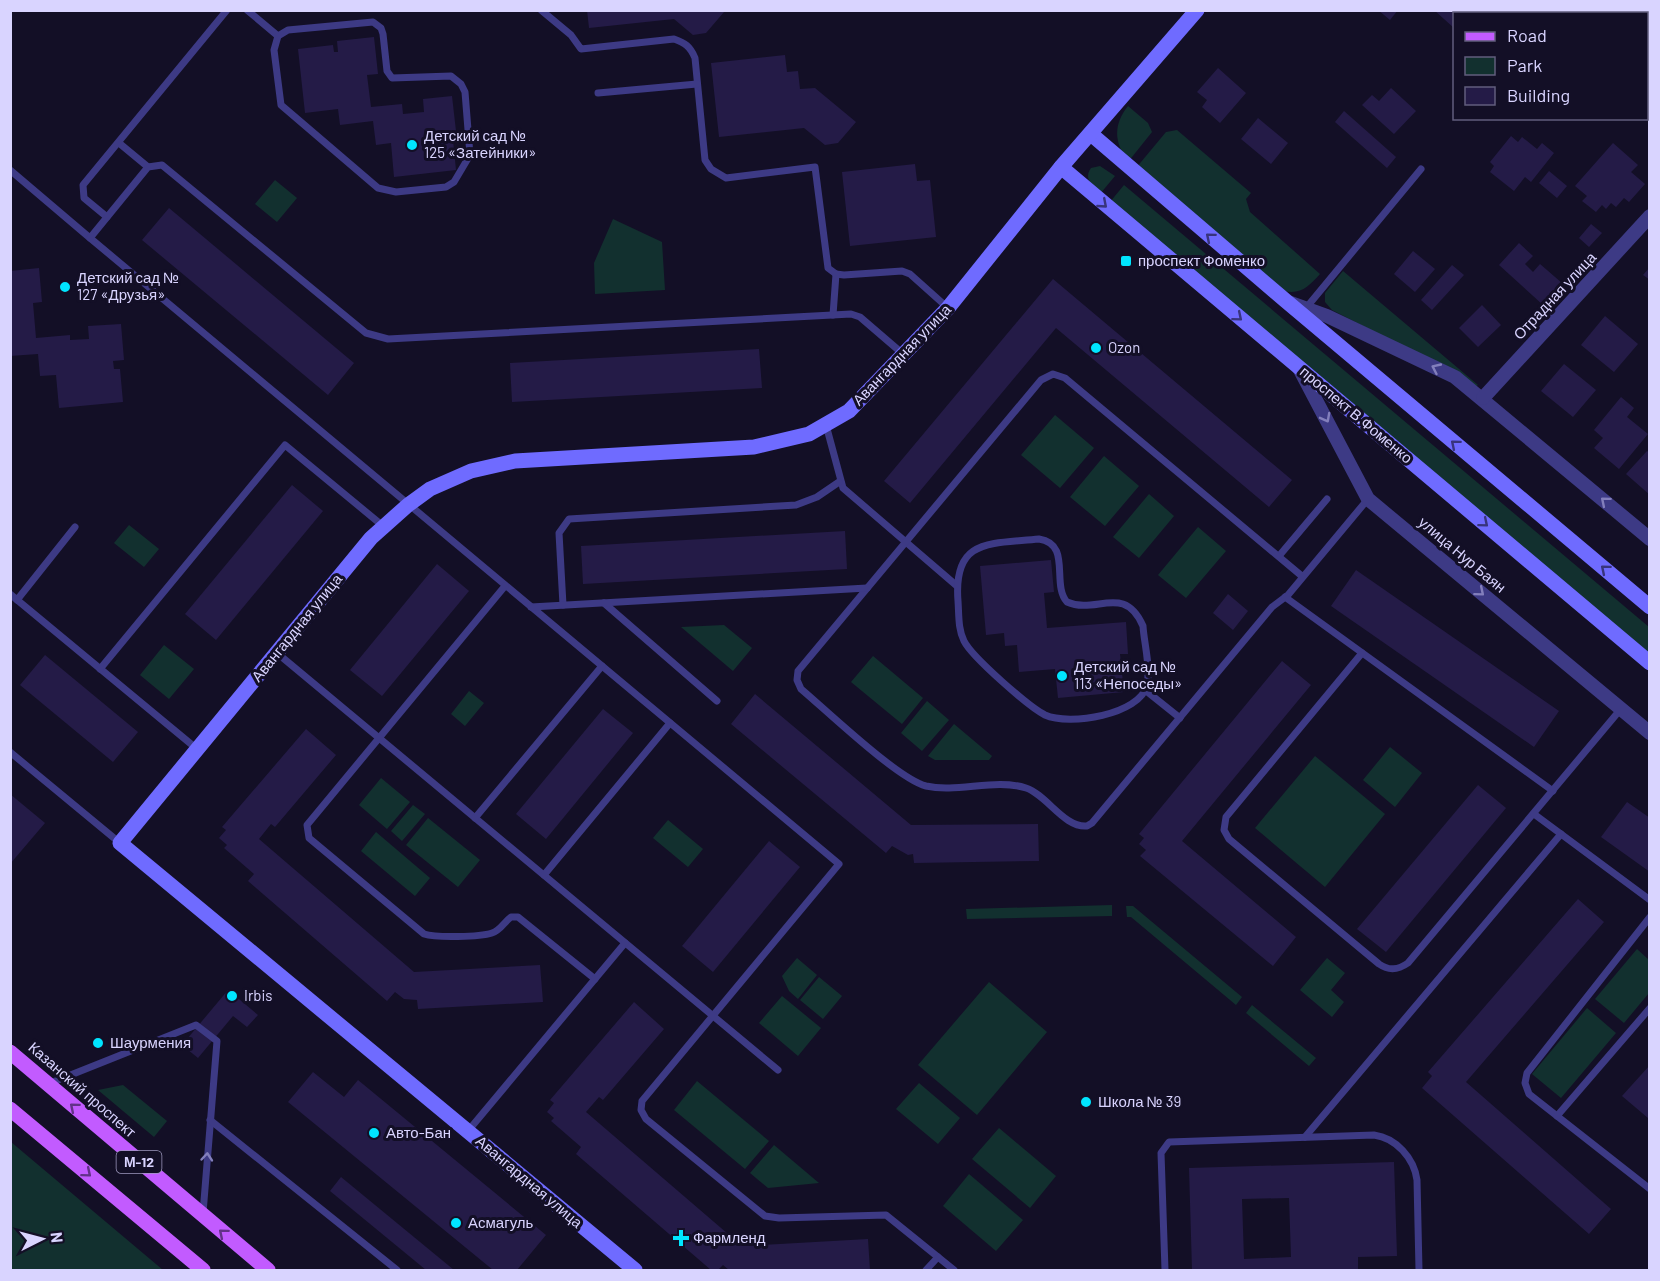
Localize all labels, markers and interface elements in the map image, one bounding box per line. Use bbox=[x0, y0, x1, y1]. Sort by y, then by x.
legend bbox=[1453, 12, 1648, 120]
text: Road bbox=[1507, 24, 1547, 46]
text: Park bbox=[1507, 54, 1542, 76]
text: Building bbox=[1507, 84, 1570, 106]
place label: Детский сад № 125 «Затейники» bbox=[424, 126, 536, 161]
marker: Детский сад № 125 «Затейники» bbox=[405, 138, 419, 152]
one-way arrow bbox=[1096, 196, 1107, 207]
one-way arrow bbox=[1206, 233, 1217, 244]
street label: Отрадная улица bbox=[1509, 247, 1600, 343]
place label: проспект Фоменко bbox=[1138, 251, 1265, 269]
marker: проспект Фоменко bbox=[1119, 254, 1133, 268]
place label: Детский сад № 127 «Друзья» bbox=[77, 268, 179, 303]
marker: Детский сад № 127 «Друзья» bbox=[58, 280, 72, 294]
street label: Авангардная улица bbox=[848, 300, 955, 409]
one-way arrow bbox=[1231, 309, 1242, 320]
place label: Ozon bbox=[1108, 338, 1140, 356]
marker: Ozon bbox=[1089, 341, 1103, 355]
street label: проспект В.Фоменко bbox=[1297, 362, 1417, 467]
one-way arrow bbox=[1431, 363, 1442, 375]
one-way arrow bbox=[1318, 412, 1330, 423]
one-way arrow bbox=[1451, 440, 1462, 451]
one-way arrow bbox=[1601, 497, 1612, 508]
street label: улица Нур Баян bbox=[1415, 513, 1510, 596]
one-way arrow bbox=[1477, 516, 1488, 527]
one-way arrow bbox=[1601, 565, 1612, 576]
street label: Авангардная улица bbox=[247, 569, 346, 685]
one-way arrow bbox=[1473, 585, 1484, 596]
place label: Детский сад № 113 «Непоседы» bbox=[1074, 657, 1182, 692]
marker: Детский сад № 113 «Непоседы» bbox=[1055, 669, 1069, 683]
place label: Irbis bbox=[244, 986, 273, 1004]
marker: Irbis bbox=[225, 989, 239, 1003]
place label: Шаурмения bbox=[110, 1033, 191, 1051]
marker: Шаурмения bbox=[91, 1036, 105, 1050]
street label: Казанский проспект bbox=[25, 1038, 140, 1141]
place label: Школа № 39 bbox=[1098, 1092, 1181, 1110]
marker: Школа № 39 bbox=[1079, 1095, 1093, 1109]
one-way arrow bbox=[70, 1103, 81, 1114]
place label: Авто-Бан bbox=[386, 1123, 451, 1141]
marker: Авто-Бан bbox=[367, 1126, 381, 1140]
street label: Авангардная улица bbox=[473, 1131, 587, 1232]
road number: М-12 bbox=[116, 1151, 162, 1173]
one-way arrow bbox=[200, 1153, 213, 1162]
one-way arrow bbox=[81, 1166, 92, 1177]
north arrow bbox=[12, 1209, 72, 1269]
place label: Асмагуль bbox=[468, 1213, 534, 1231]
marker: Асмагуль bbox=[449, 1216, 463, 1230]
place label: Фармленд bbox=[693, 1228, 766, 1246]
one-way arrow bbox=[219, 1229, 230, 1240]
text: N bbox=[47, 1231, 67, 1244]
marker: Фармленд bbox=[674, 1231, 688, 1245]

